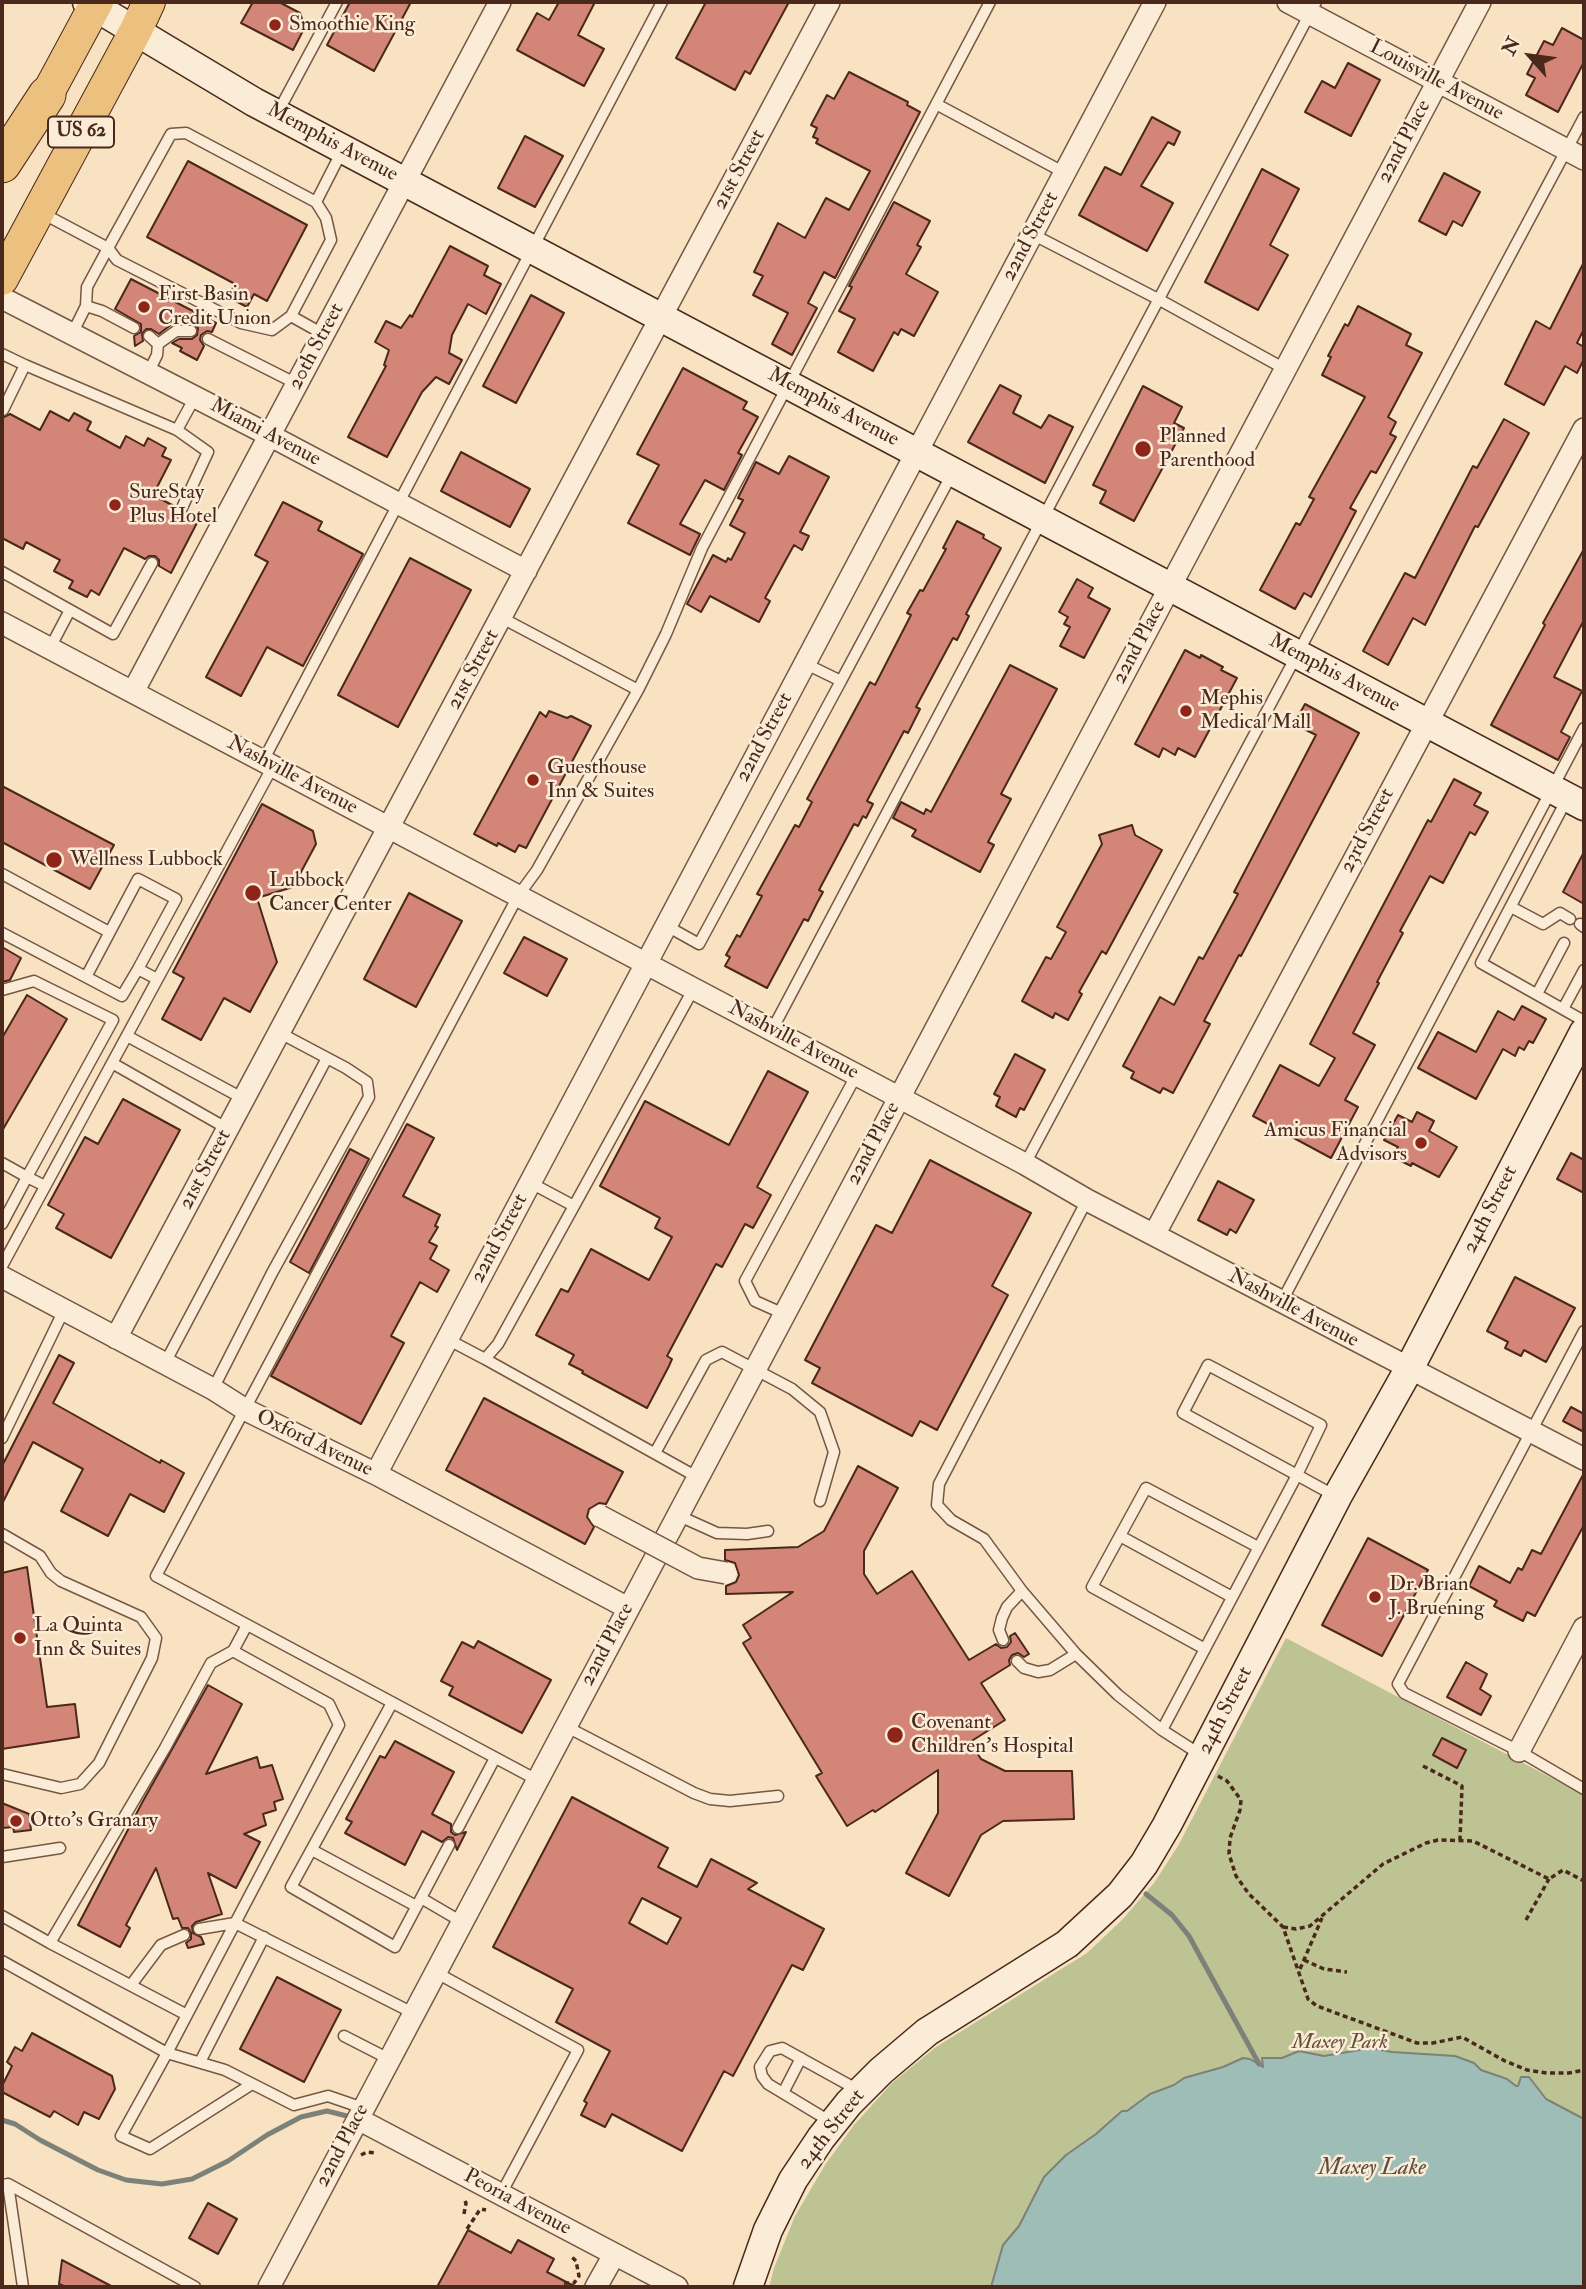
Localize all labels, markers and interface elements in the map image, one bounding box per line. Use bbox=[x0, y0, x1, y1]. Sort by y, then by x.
place label: Smoothie King bbox=[289, 12, 415, 38]
marker: Smoothie King bbox=[267, 17, 283, 33]
north arrow bbox=[1495, 21, 1565, 91]
text: N bbox=[1497, 33, 1526, 59]
street label: Louisville Avenue bbox=[1365, 35, 1507, 127]
street label: 22nd Place bbox=[1373, 96, 1437, 188]
street label: Memphis Avenue bbox=[262, 98, 402, 188]
road number: US 62 bbox=[48, 116, 114, 148]
street label: 21st Street bbox=[708, 126, 772, 214]
street label: 22nd Street bbox=[997, 188, 1065, 286]
place label: First Basin Credit Union bbox=[158, 282, 271, 332]
marker: First Basin Credit Union bbox=[136, 299, 152, 315]
street label: 20th Street bbox=[284, 299, 350, 395]
street label: Memphis Avenue bbox=[763, 363, 903, 453]
street label: Miami Avenue bbox=[205, 393, 325, 473]
place label: Planned Parenthood bbox=[1159, 424, 1255, 474]
marker: Planned Parenthood bbox=[1133, 439, 1153, 459]
place label: SureStay Plus Hotel bbox=[129, 480, 217, 530]
marker: SureStay Plus Hotel bbox=[107, 497, 123, 513]
street label: 22nd Place bbox=[1108, 597, 1172, 689]
street label: 21st Street bbox=[442, 626, 506, 714]
street label: Memphis Avenue bbox=[1264, 629, 1404, 719]
place label: Mephis Medical Mall bbox=[1200, 686, 1311, 736]
street label: 22nd Street bbox=[731, 689, 799, 787]
marker: Mephis Medical Mall bbox=[1178, 703, 1194, 719]
street label: Nashville Avenue bbox=[222, 731, 362, 821]
place label: Guesthouse Inn & Suites bbox=[547, 755, 654, 805]
marker: Guesthouse Inn & Suites bbox=[525, 772, 541, 788]
street label: 23rd Street bbox=[1335, 785, 1401, 877]
place label: Wellness Lubbock bbox=[70, 847, 223, 873]
marker: Wellness Lubbock bbox=[44, 850, 64, 870]
place label: Lubbock Cancer Center bbox=[269, 868, 391, 918]
marker: Lubbock Cancer Center bbox=[243, 883, 263, 903]
street label: Nashville Avenue bbox=[723, 996, 863, 1086]
street label: 22nd Place bbox=[842, 1098, 906, 1190]
place label: Amicus Financial Advisors bbox=[1264, 1118, 1407, 1168]
street label: 21st Street bbox=[174, 1126, 238, 1214]
marker: Amicus Financial Advisors bbox=[1413, 1135, 1429, 1151]
street label: 24th Street bbox=[1458, 1162, 1524, 1258]
street label: 22nd Street bbox=[466, 1190, 534, 1288]
street label: Nashville Avenue bbox=[1223, 1264, 1363, 1354]
street label: Oxford Avenue bbox=[252, 1405, 376, 1483]
place label: Dr. Brian J. Bruening bbox=[1389, 1572, 1484, 1622]
marker: Dr. Brian J. Bruening bbox=[1367, 1589, 1383, 1605]
street label: 22nd Place bbox=[576, 1599, 640, 1691]
place label: La Quinta Inn & Suites bbox=[34, 1613, 141, 1663]
marker: La Quinta Inn & Suites bbox=[12, 1630, 28, 1646]
street label: 24th Street bbox=[1193, 1663, 1259, 1759]
place label: Covenant Children’s Hospital bbox=[911, 1710, 1074, 1760]
marker: Covenant Children’s Hospital bbox=[885, 1725, 905, 1745]
place label: Otto's Granary bbox=[30, 1808, 158, 1834]
marker: Otto's Granary bbox=[8, 1813, 24, 1829]
park label: Maxey Park bbox=[1292, 2030, 1388, 2056]
street label: 24th Street bbox=[793, 2085, 871, 2175]
street label: 22nd Place bbox=[311, 2100, 375, 2192]
water label: Maxey Lake bbox=[1318, 2155, 1426, 2183]
street label: Peoria Avenue bbox=[459, 2164, 575, 2242]

